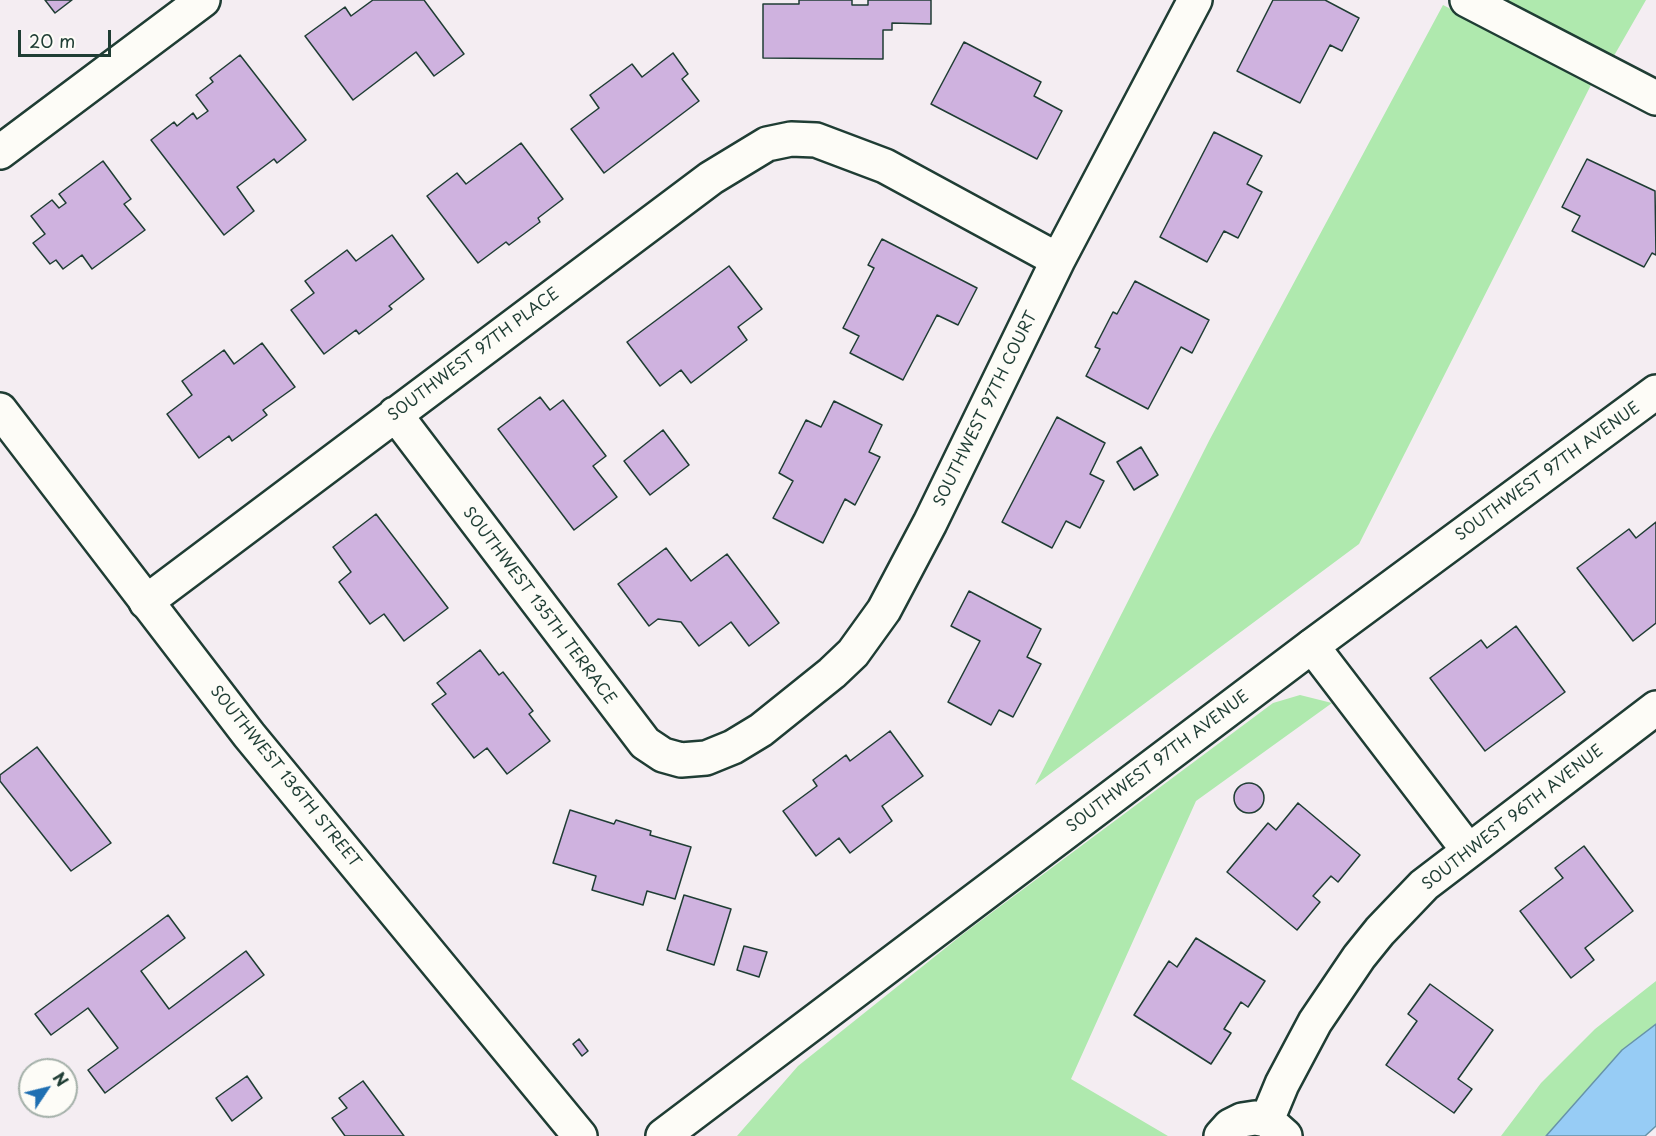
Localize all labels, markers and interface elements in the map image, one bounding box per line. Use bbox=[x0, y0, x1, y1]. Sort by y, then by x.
scale bar bbox=[21, 18, 114, 56]
text: 20 m bbox=[29, 27, 75, 54]
street label: SOUTHWEST 97TH PLACE bbox=[385, 284, 563, 426]
street label: SOUTHWEST 97TH COURT bbox=[930, 308, 1042, 510]
street label: SOUTHWEST 97TH AVENUE bbox=[1452, 399, 1644, 545]
street label: SOUTHWEST 135TH TERRACE bbox=[458, 504, 620, 708]
street label: SOUTHWEST 136TH STREET bbox=[206, 682, 364, 872]
street label: SOUTHWEST 97TH AVENUE bbox=[1063, 687, 1253, 837]
street label: SOUTHWEST 96TH AVENUE bbox=[1419, 741, 1607, 895]
north arrow bbox=[18, 1058, 78, 1118]
text: N bbox=[48, 1067, 75, 1091]

